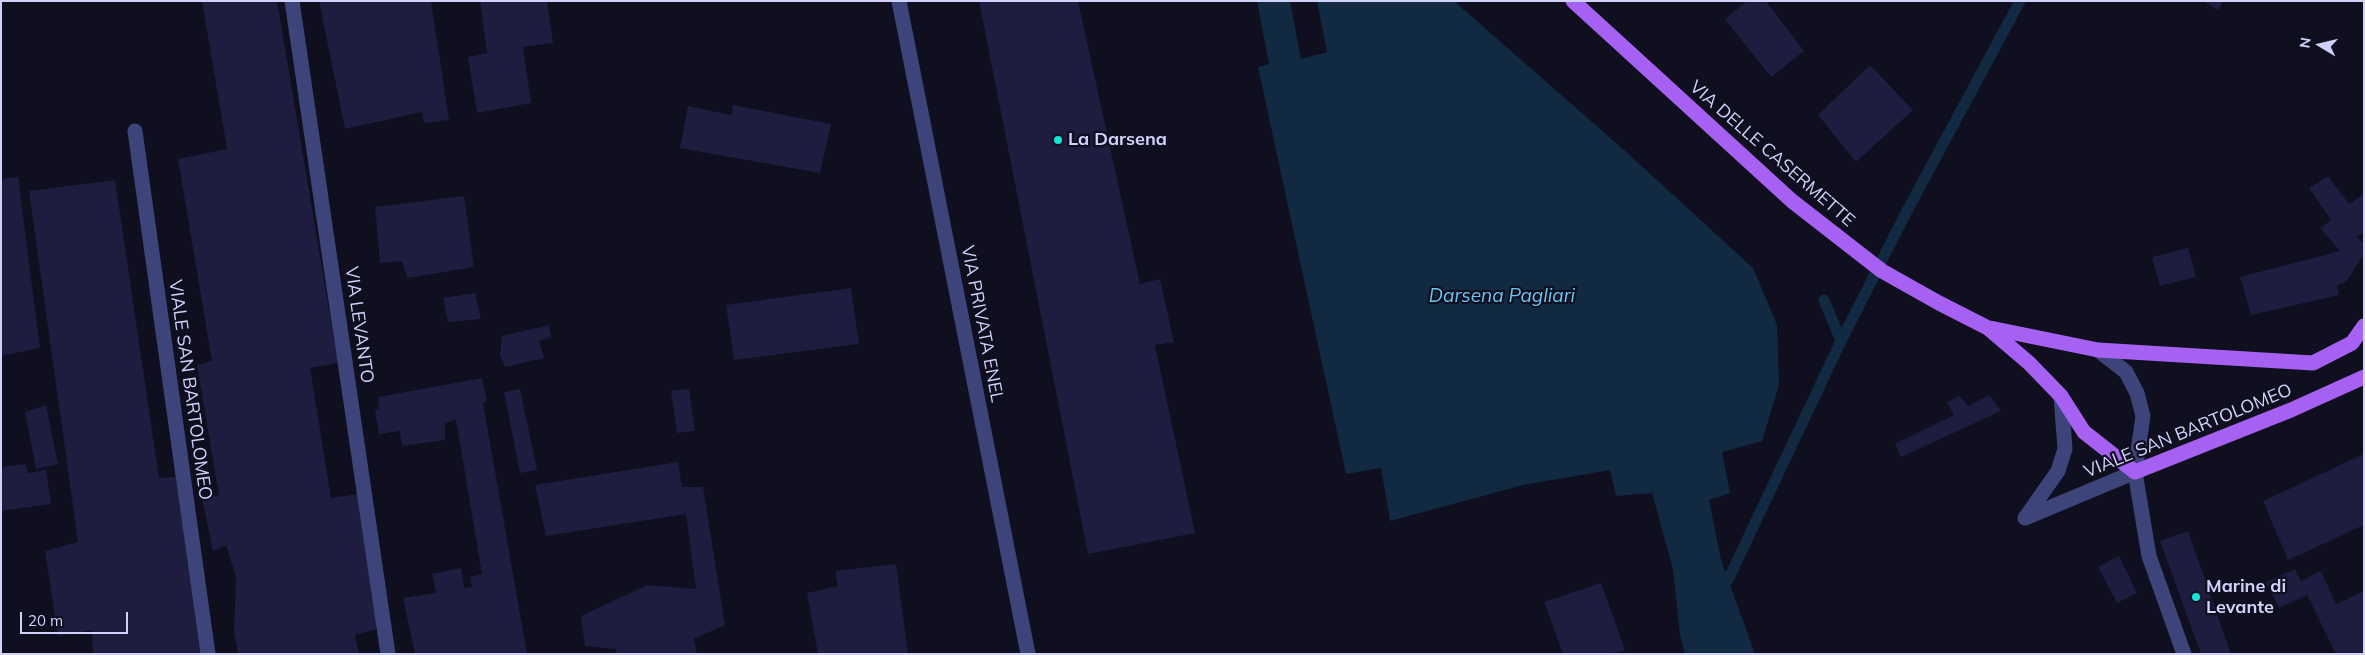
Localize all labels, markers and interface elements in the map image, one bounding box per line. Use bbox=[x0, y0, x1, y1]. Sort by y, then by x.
north arrow bbox=[2295, 20, 2345, 70]
text: N bbox=[2295, 36, 2315, 49]
street label: VIA DELLE CASERMETTE bbox=[1685, 76, 1859, 232]
place label: La Darsena bbox=[1068, 129, 1167, 151]
marker: La Darsena bbox=[1052, 134, 1064, 146]
street label: VIA PRIVATA ENEL bbox=[956, 244, 1008, 404]
street label: VIA LEVANTO bbox=[340, 265, 378, 385]
street label: VIALE SAN BARTOLOMEO bbox=[164, 278, 216, 502]
water label: Darsena Pagliari bbox=[1429, 285, 1575, 307]
street label: VIALE SAN BARTOLOMEO bbox=[2081, 379, 2295, 483]
place label: Marine di Levante bbox=[2206, 576, 2286, 618]
marker: Marine di Levante bbox=[2190, 591, 2202, 603]
scale bar bbox=[22, 602, 130, 634]
text: 20 m bbox=[28, 611, 63, 630]

